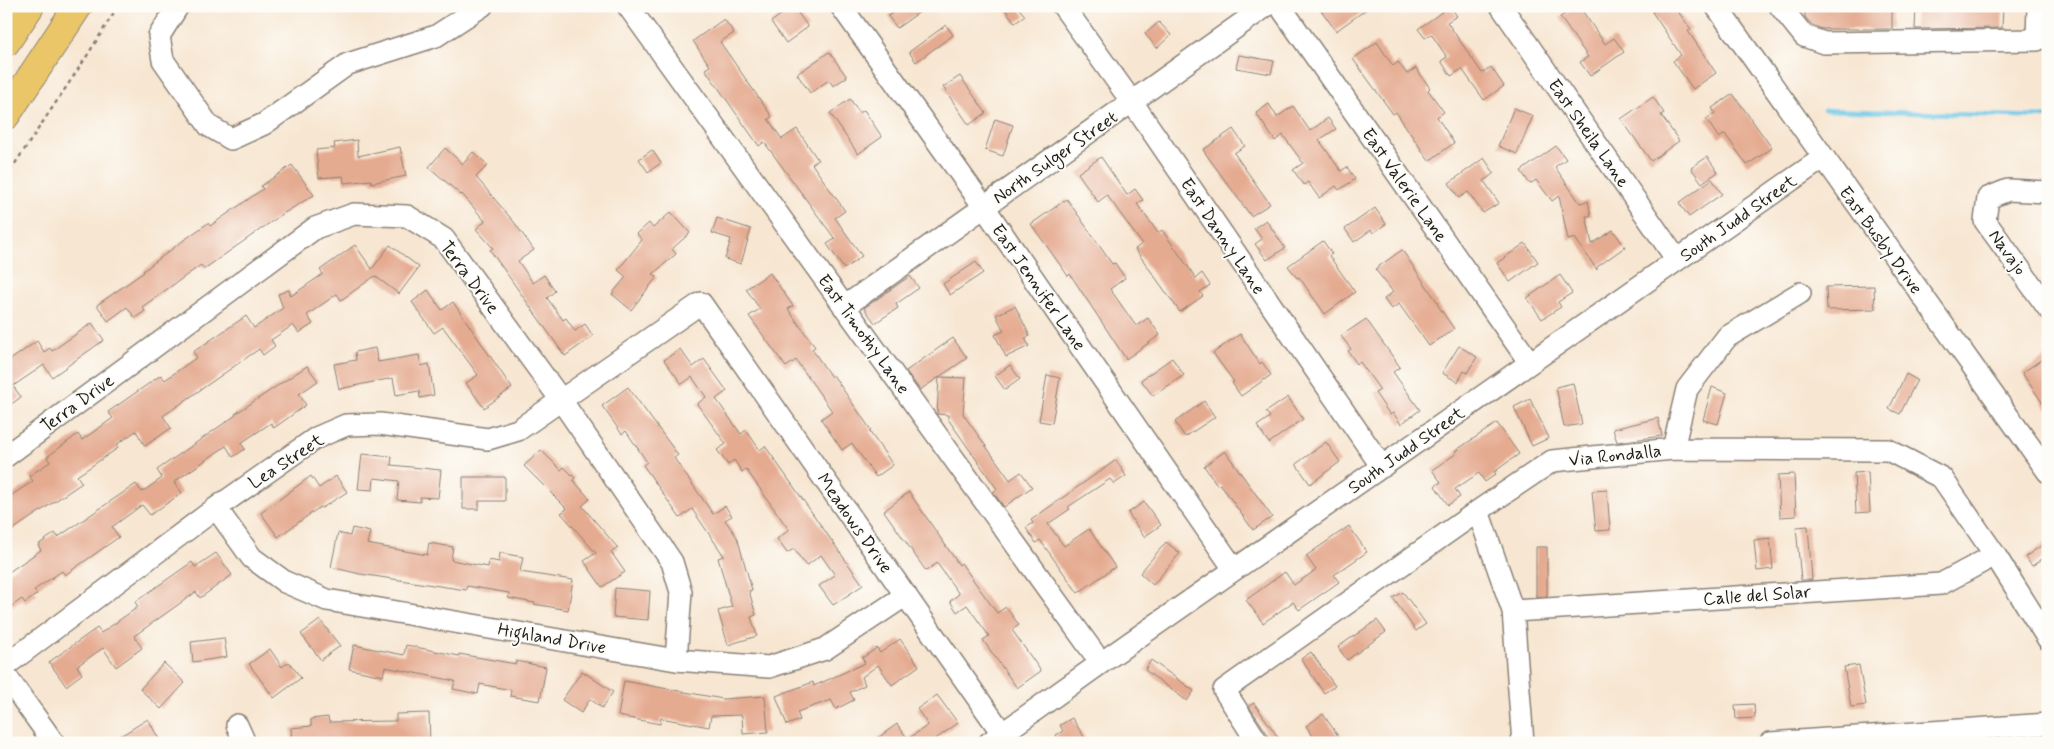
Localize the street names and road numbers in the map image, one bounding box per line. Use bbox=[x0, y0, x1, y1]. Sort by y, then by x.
street label: East Sheila Lane bbox=[1542, 74, 1635, 193]
street label: North Sulger Street bbox=[988, 106, 1124, 211]
street label: East Valerie Lane bbox=[1356, 124, 1453, 247]
street label: South Judd Street bbox=[1675, 169, 1802, 268]
street label: East Danny Lane bbox=[1174, 173, 1270, 300]
street label: East Busby Drive bbox=[1833, 182, 1928, 299]
street label: East Jennifer Lane bbox=[986, 220, 1091, 356]
street label: Navajo bbox=[1983, 225, 2032, 280]
street label: Terra Drive bbox=[434, 236, 505, 319]
street label: East Timothy Lane bbox=[811, 270, 915, 399]
street label: Terra Drive bbox=[36, 369, 119, 439]
street label: South Judd Street bbox=[1343, 401, 1470, 500]
street label: Lea Street bbox=[244, 428, 329, 495]
street label: Via Rondalla bbox=[1567, 439, 1663, 473]
street label: Meadows Drive bbox=[811, 469, 898, 578]
street label: Calle del Solar bbox=[1702, 580, 1812, 612]
street label: Highland Drive bbox=[495, 618, 608, 662]

